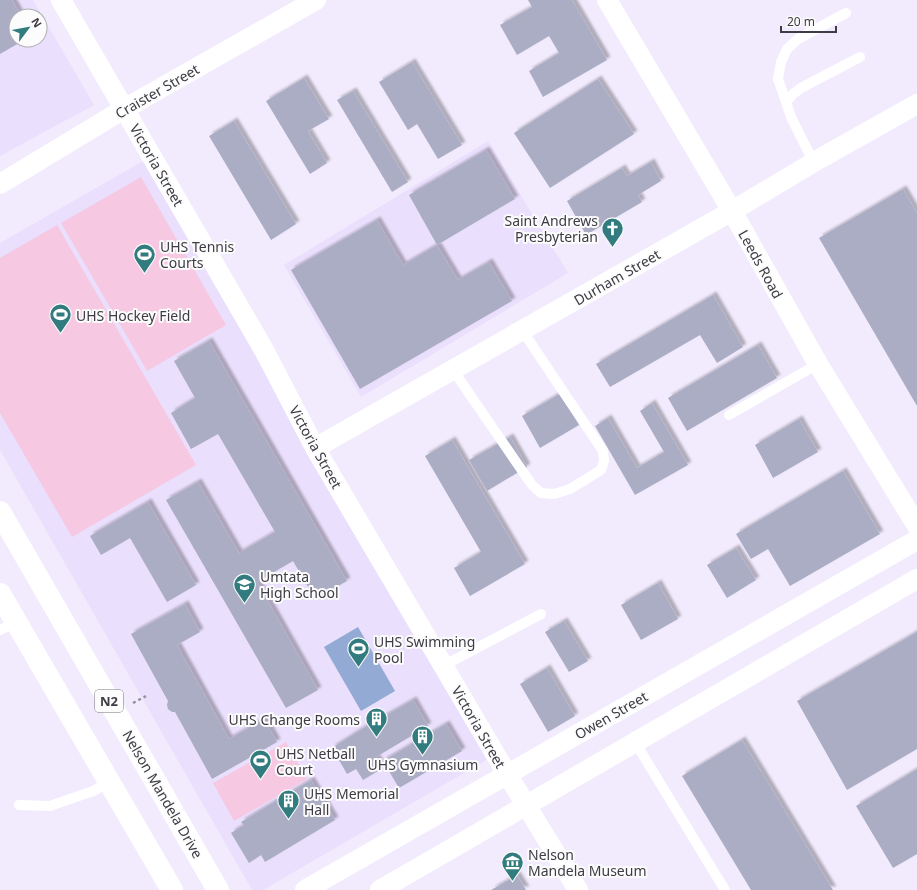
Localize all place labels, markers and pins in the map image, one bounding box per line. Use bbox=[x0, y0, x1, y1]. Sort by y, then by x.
place label: Saint Andrews Presbyterian bbox=[504, 211, 598, 246]
church icon: Saint Andrews Presbyterian bbox=[600, 215, 626, 248]
place label: UHS Tennis Courts bbox=[160, 237, 235, 272]
sports icon: UHS Tennis Courts bbox=[131, 241, 157, 274]
sports icon: UHS Hockey Field bbox=[47, 302, 73, 335]
place label: UHS Hockey Field bbox=[76, 306, 190, 325]
place label: Umtata High School bbox=[260, 567, 339, 602]
school or university icon: Umtata High School bbox=[231, 571, 257, 604]
place label: UHS Swimming Pool bbox=[374, 632, 475, 667]
sports icon: UHS Swimming Pool bbox=[346, 636, 372, 669]
building icon: UHS Change Rooms bbox=[363, 706, 389, 739]
place label: UHS Change Rooms bbox=[228, 710, 360, 729]
building icon: UHS Gymnasium bbox=[410, 723, 436, 756]
place label: UHS Netball Court bbox=[276, 744, 355, 779]
sports icon: UHS Netball Court bbox=[247, 748, 273, 781]
place label: UHS Gymnasium bbox=[368, 755, 478, 774]
place label: UHS Memorial Hall bbox=[304, 784, 399, 819]
building icon: UHS Memorial Hall bbox=[275, 788, 301, 821]
place label: Nelson Mandela Museum bbox=[528, 845, 647, 880]
museum icon: Nelson Mandela Museum bbox=[500, 849, 526, 882]

